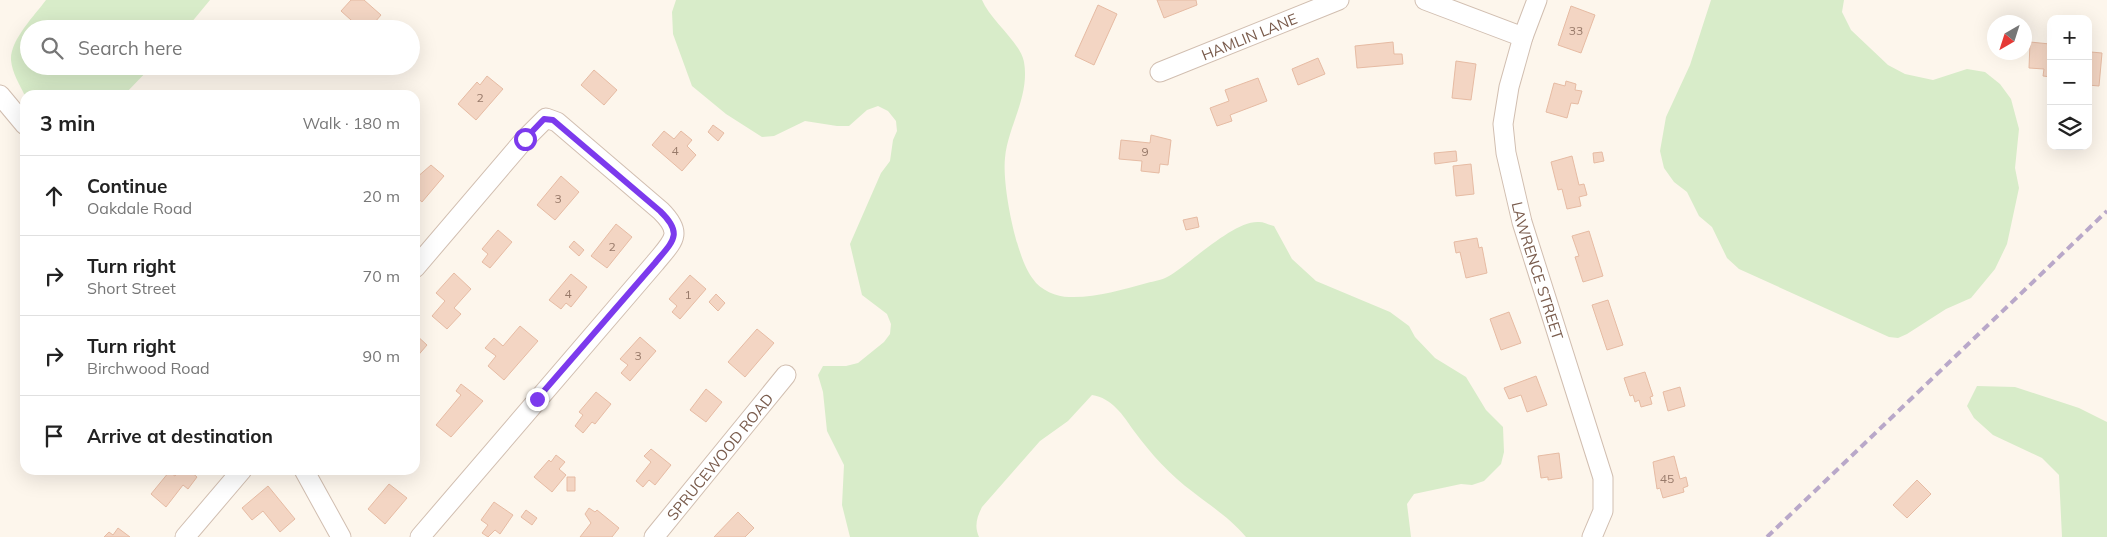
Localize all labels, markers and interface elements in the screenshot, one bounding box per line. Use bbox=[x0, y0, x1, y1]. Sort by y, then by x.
street label: HAMLIN LANE bbox=[1198, 8, 1300, 64]
north arrow bbox=[1987, 15, 2032, 60]
map controls bbox=[2047, 15, 2092, 150]
button: + bbox=[2047, 15, 2092, 60]
search box bbox=[20, 20, 420, 75]
house number: 33 bbox=[1569, 23, 1583, 38]
icon: search bbox=[38, 34, 66, 62]
text: Search here bbox=[78, 36, 182, 60]
button: − bbox=[2047, 60, 2092, 105]
house number: 2 bbox=[476, 90, 484, 105]
button: layers bbox=[2047, 105, 2092, 150]
text: 3 min bbox=[40, 110, 95, 136]
text: Walk · 180 m bbox=[302, 113, 400, 133]
route start bbox=[514, 128, 537, 151]
house number: 4 bbox=[671, 143, 679, 158]
house number: 9 bbox=[1141, 144, 1149, 159]
text: Continue bbox=[87, 174, 167, 198]
icon: ahead bbox=[40, 182, 68, 210]
text: 20 m bbox=[363, 186, 400, 206]
house number: 3 bbox=[554, 191, 562, 206]
text: Oakdale Road bbox=[87, 198, 192, 218]
street label: LAWRENCE STREET bbox=[1508, 200, 1568, 342]
house number: 2 bbox=[608, 239, 616, 254]
text: Turn right bbox=[87, 254, 176, 278]
icon: right bbox=[40, 262, 68, 290]
text: 70 m bbox=[363, 266, 400, 286]
text: Short Street bbox=[87, 278, 176, 298]
house number: 4 bbox=[564, 286, 572, 301]
house number: 1 bbox=[684, 287, 692, 302]
text: Turn right bbox=[87, 334, 176, 358]
icon: right bbox=[40, 342, 68, 370]
text: 90 m bbox=[363, 346, 400, 366]
house number: 3 bbox=[634, 348, 642, 363]
text: Birchwood Road bbox=[87, 358, 210, 378]
route end bbox=[526, 388, 549, 411]
street label: SPRUCEWOOD ROAD bbox=[662, 389, 777, 524]
icon: arrive bbox=[40, 422, 68, 450]
text: Arrive at destination bbox=[87, 424, 273, 448]
house number: 45 bbox=[1660, 471, 1674, 486]

